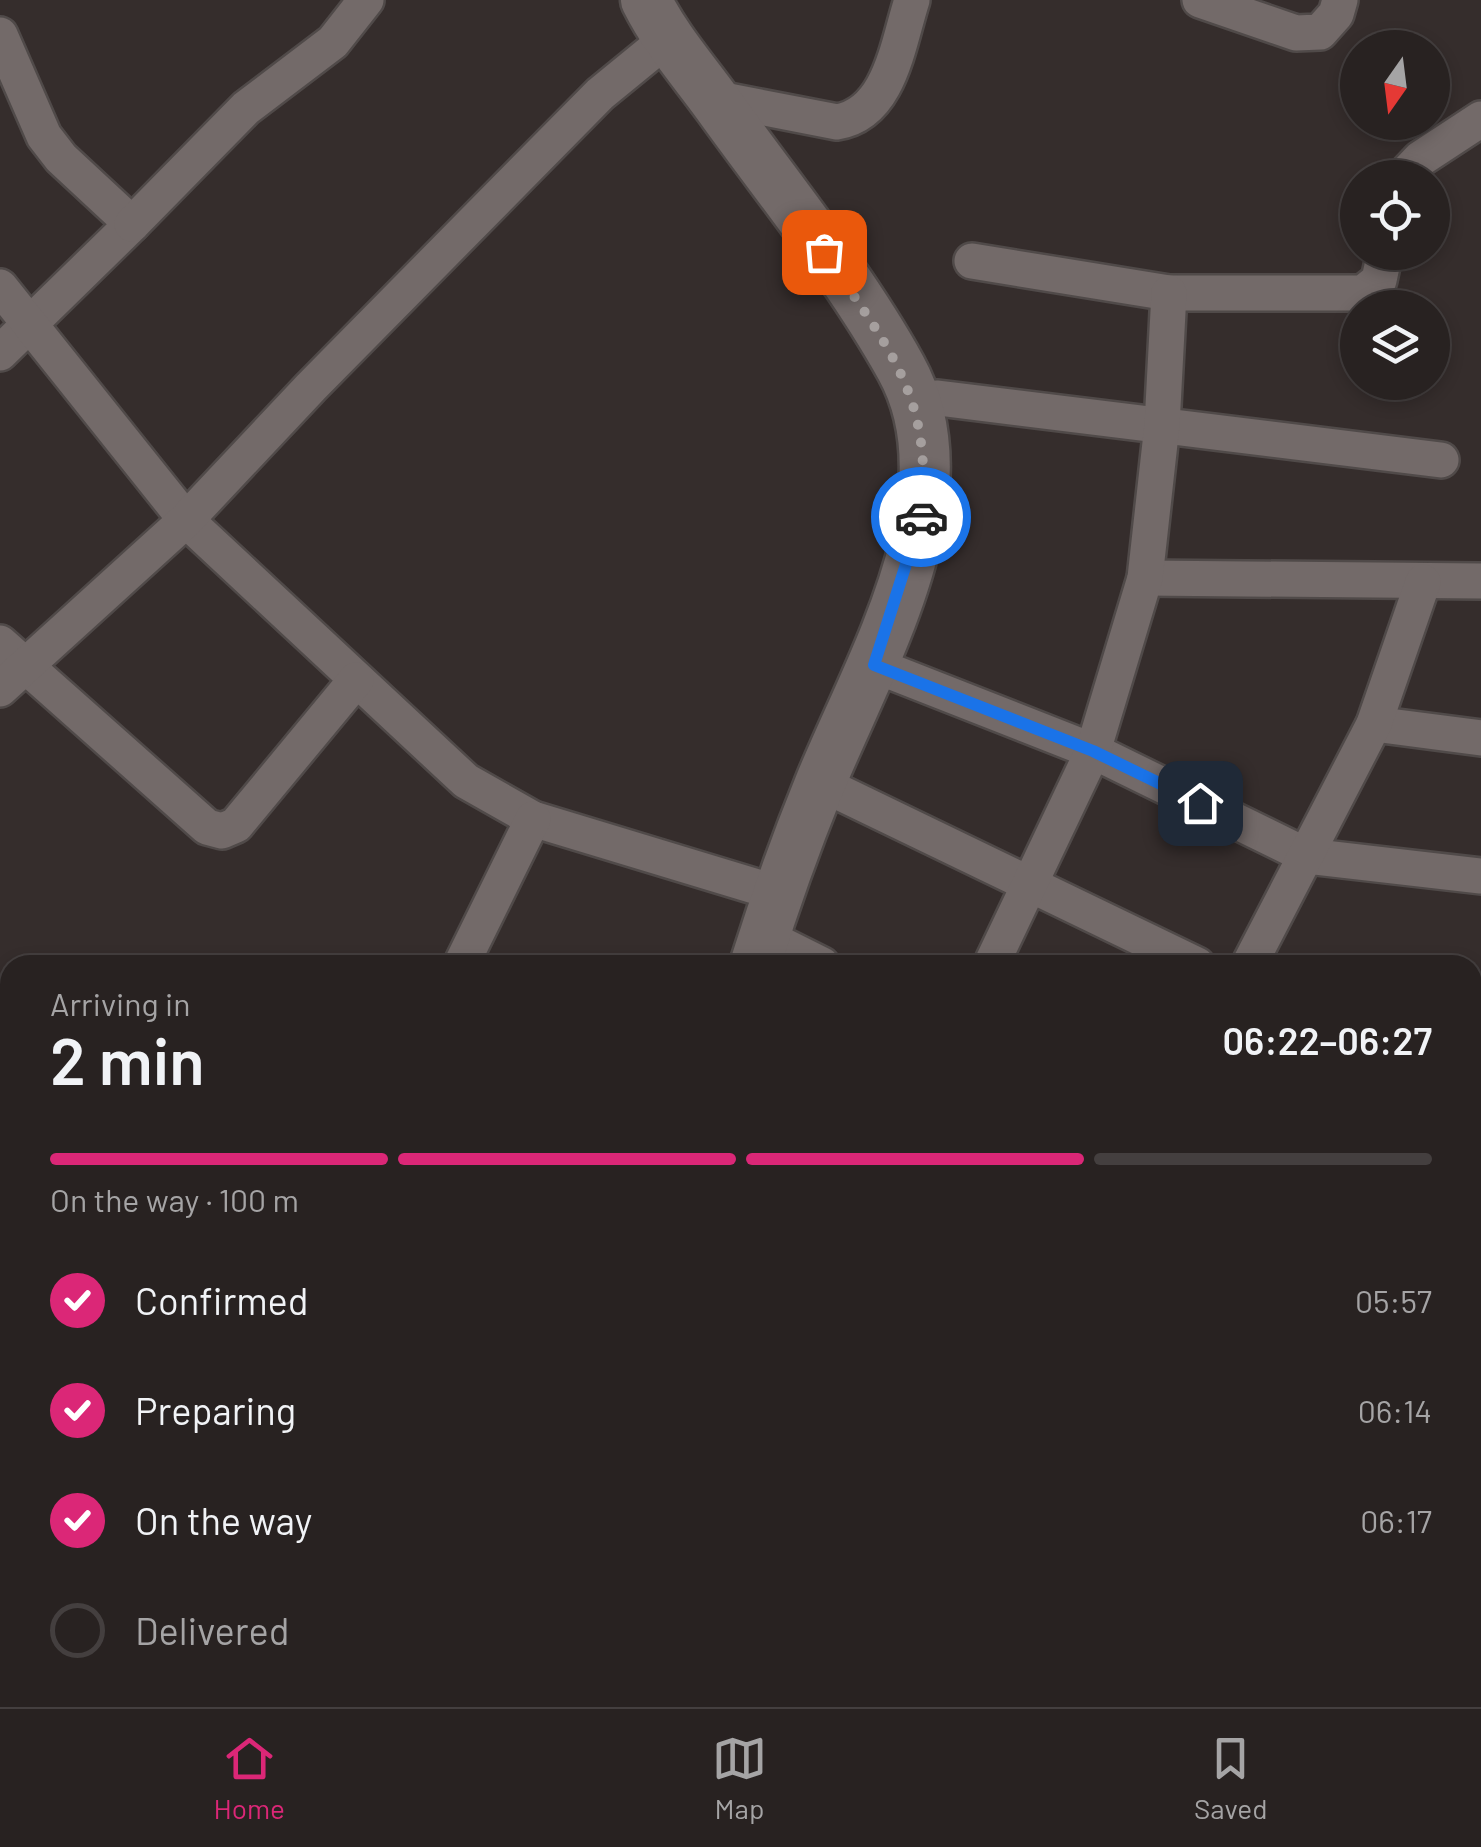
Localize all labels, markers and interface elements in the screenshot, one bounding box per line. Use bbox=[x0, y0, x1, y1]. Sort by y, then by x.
north arrow bbox=[1340, 30, 1450, 140]
map controls bbox=[1340, 30, 1450, 400]
button: locate bbox=[1340, 160, 1450, 270]
pin bbox=[782, 210, 867, 295]
icon: bag bbox=[797, 225, 852, 280]
button: layers bbox=[1340, 290, 1450, 400]
courier bbox=[871, 467, 971, 567]
icon: car bbox=[894, 490, 949, 545]
pin bbox=[1158, 761, 1243, 846]
icon: home bbox=[1173, 776, 1228, 831]
text: Arriving in bbox=[50, 984, 190, 1022]
text: 06:22–06:27 bbox=[1223, 1017, 1432, 1063]
text: 2 min bbox=[50, 1020, 205, 1098]
text: On the way · 100 m bbox=[50, 1180, 299, 1218]
icon: check bbox=[50, 1273, 105, 1328]
text: Confirmed bbox=[135, 1277, 308, 1323]
text: 05:57 bbox=[1355, 1281, 1432, 1319]
icon: check bbox=[50, 1383, 105, 1438]
text: Preparing bbox=[135, 1387, 296, 1433]
text: 06:14 bbox=[1358, 1391, 1432, 1429]
icon: check bbox=[50, 1493, 105, 1548]
text: On the way bbox=[135, 1497, 312, 1543]
text: 06:17 bbox=[1360, 1501, 1432, 1539]
text: Delivered bbox=[135, 1607, 289, 1653]
tab: Home bbox=[214, 1731, 285, 1825]
tab: Map bbox=[712, 1731, 767, 1825]
tab: Saved bbox=[1194, 1731, 1267, 1825]

